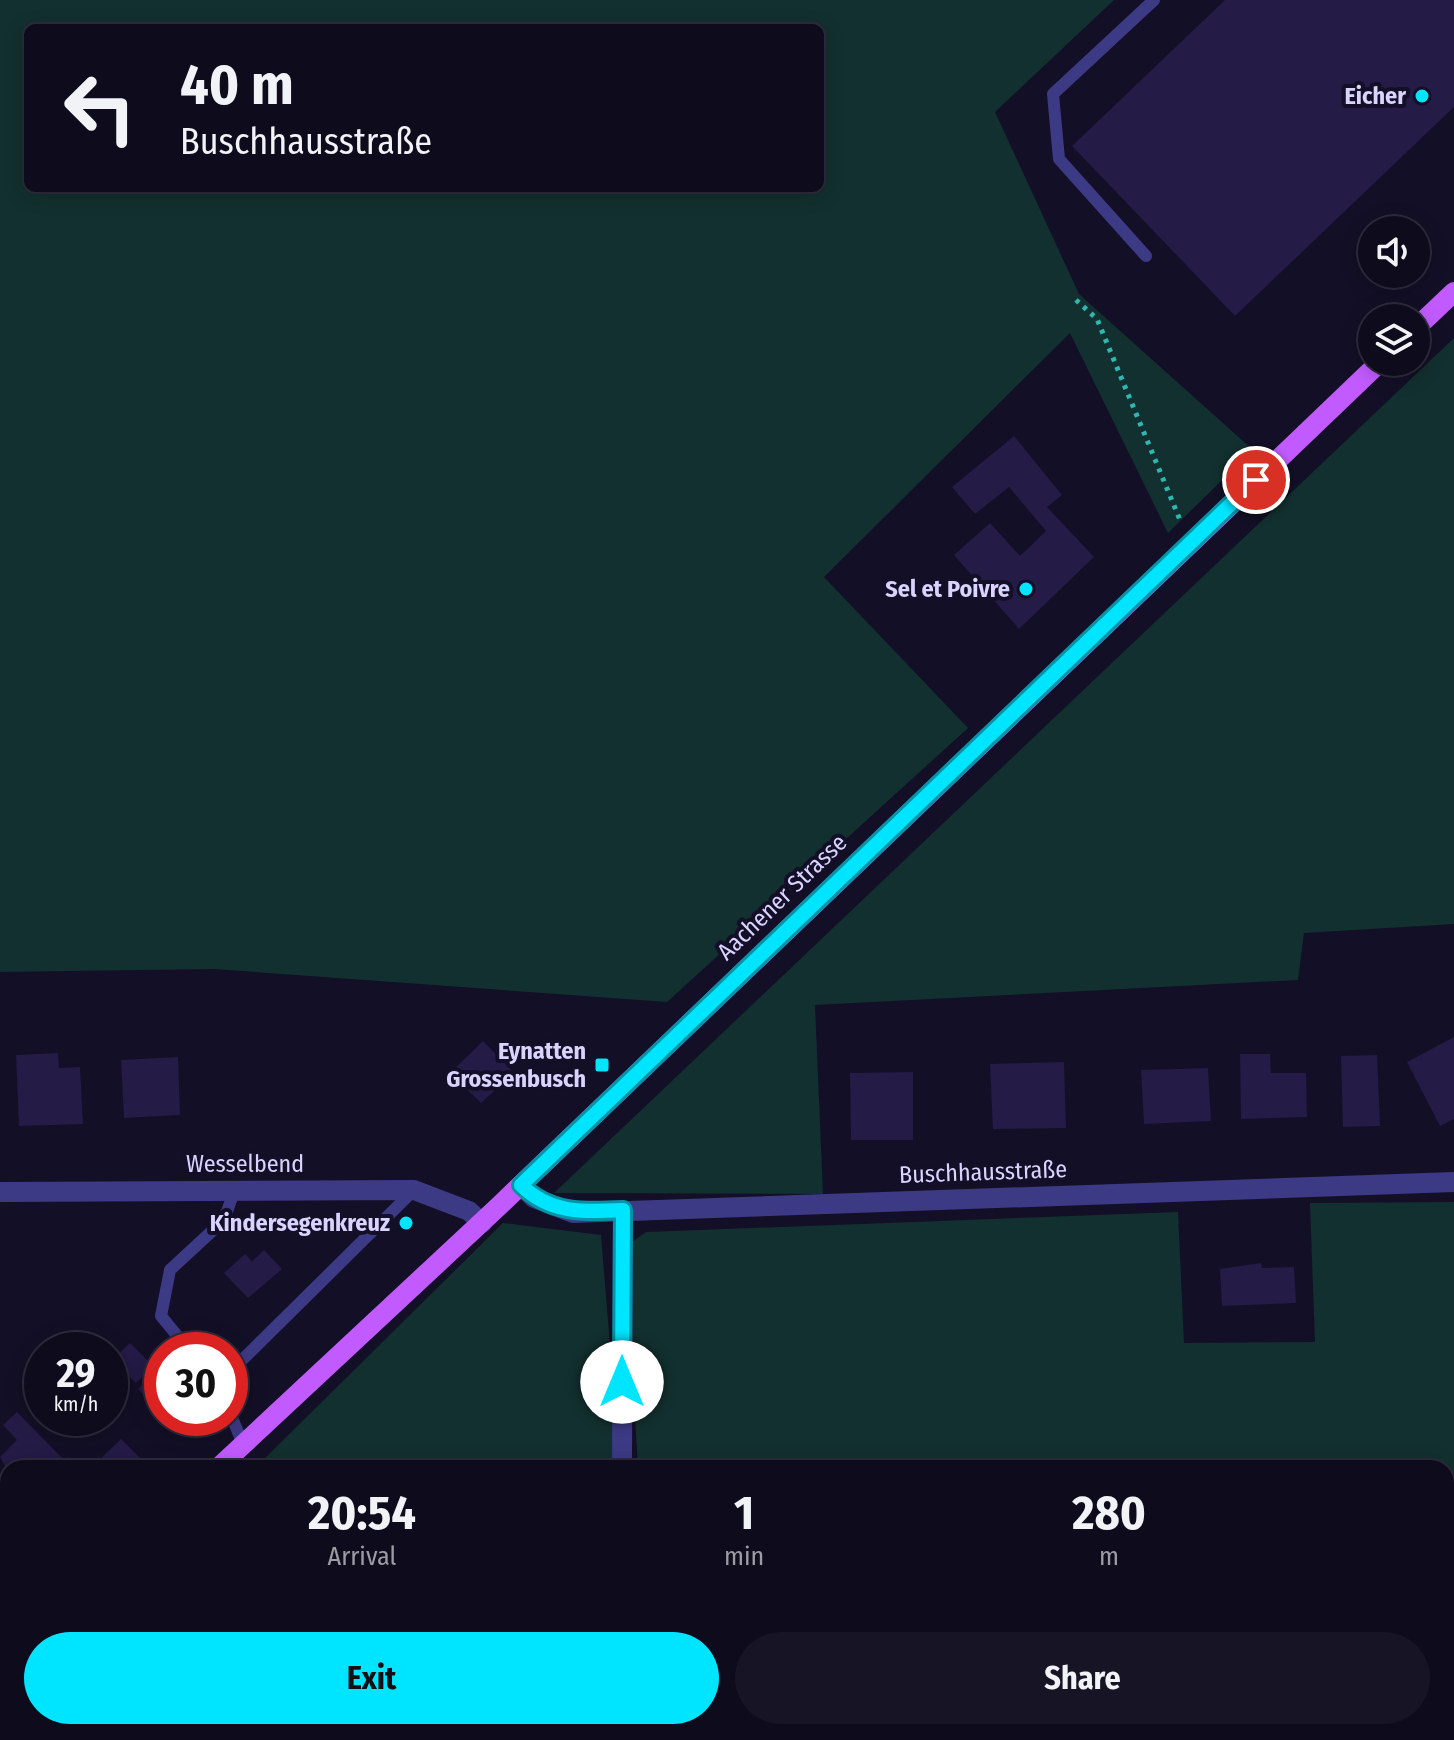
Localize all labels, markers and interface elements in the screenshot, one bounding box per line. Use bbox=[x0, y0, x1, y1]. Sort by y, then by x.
text: 40 m bbox=[180, 52, 294, 119]
icon: left bbox=[48, 56, 152, 160]
place label: Eicher bbox=[1344, 82, 1406, 110]
marker: Eicher bbox=[1413, 87, 1431, 105]
text: Buschhausstraße bbox=[180, 120, 432, 164]
map controls bbox=[1358, 216, 1430, 376]
button: sound bbox=[1358, 216, 1430, 288]
button: layers bbox=[1358, 304, 1430, 376]
pin bbox=[1222, 446, 1290, 514]
icon: arrive bbox=[1234, 458, 1278, 502]
place label: Sel et Poivre bbox=[885, 575, 1010, 603]
marker: Sel et Poivre bbox=[1017, 580, 1035, 598]
street label: Aachener Strasse bbox=[712, 828, 852, 966]
place label: Eynatten Grossenbusch bbox=[446, 1037, 586, 1093]
marker: Eynatten Grossenbusch bbox=[593, 1056, 611, 1074]
street label: Wesselbend bbox=[186, 1150, 304, 1178]
street label: Buschhausstraße bbox=[899, 1155, 1067, 1189]
place label: Kindersegenkreuz bbox=[210, 1209, 390, 1237]
marker: Kindersegenkreuz bbox=[397, 1214, 415, 1232]
speed limit sign: 30 bbox=[144, 1332, 248, 1436]
position arrow bbox=[580, 1340, 664, 1424]
text: 29 bbox=[56, 1350, 95, 1398]
text: km/h bbox=[54, 1392, 98, 1416]
text: 20:54 bbox=[308, 1484, 416, 1542]
text: 1 bbox=[734, 1484, 754, 1542]
text: 280 bbox=[1072, 1484, 1146, 1542]
text: Arrival bbox=[328, 1541, 396, 1572]
text: min bbox=[724, 1541, 764, 1572]
text: m bbox=[1099, 1541, 1119, 1572]
button: Exit bbox=[24, 1632, 719, 1724]
button: Share bbox=[735, 1632, 1430, 1724]

